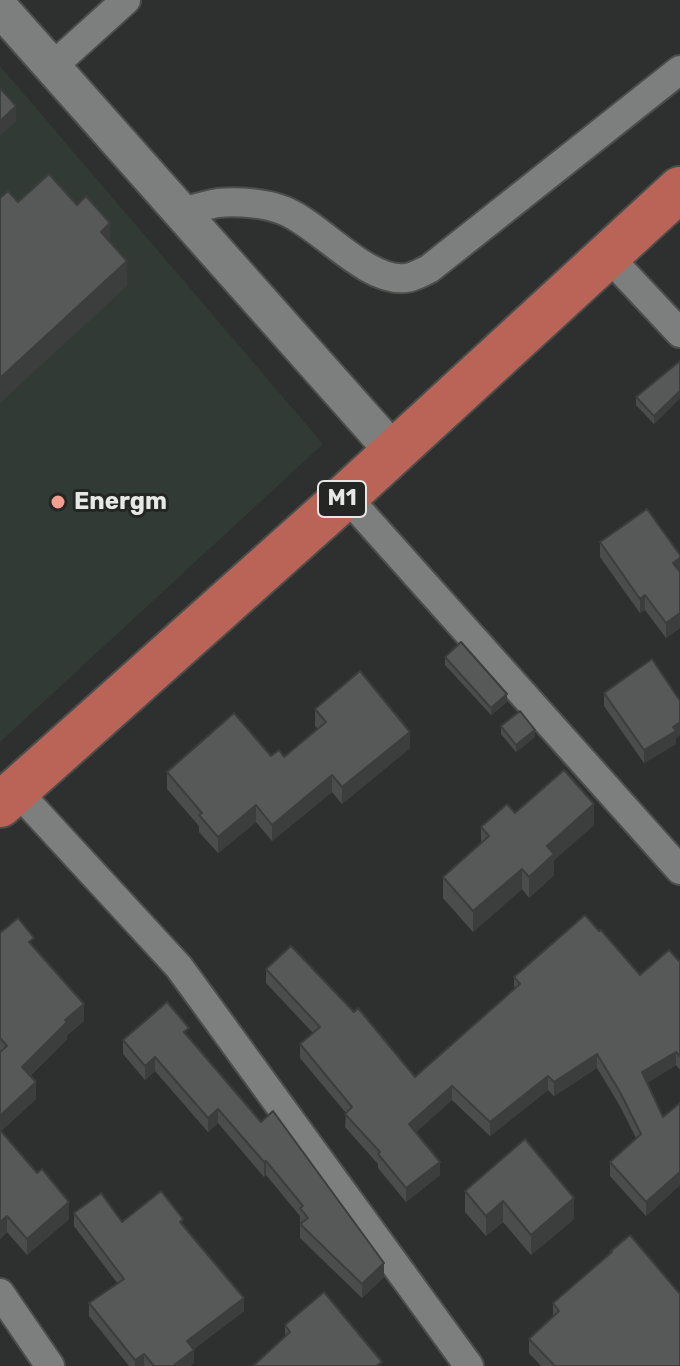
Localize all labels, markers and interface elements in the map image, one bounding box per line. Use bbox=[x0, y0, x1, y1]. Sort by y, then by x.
road number: M1 bbox=[318, 481, 366, 517]
place label: Energm bbox=[74, 488, 167, 516]
marker: Energm bbox=[49, 493, 67, 511]

